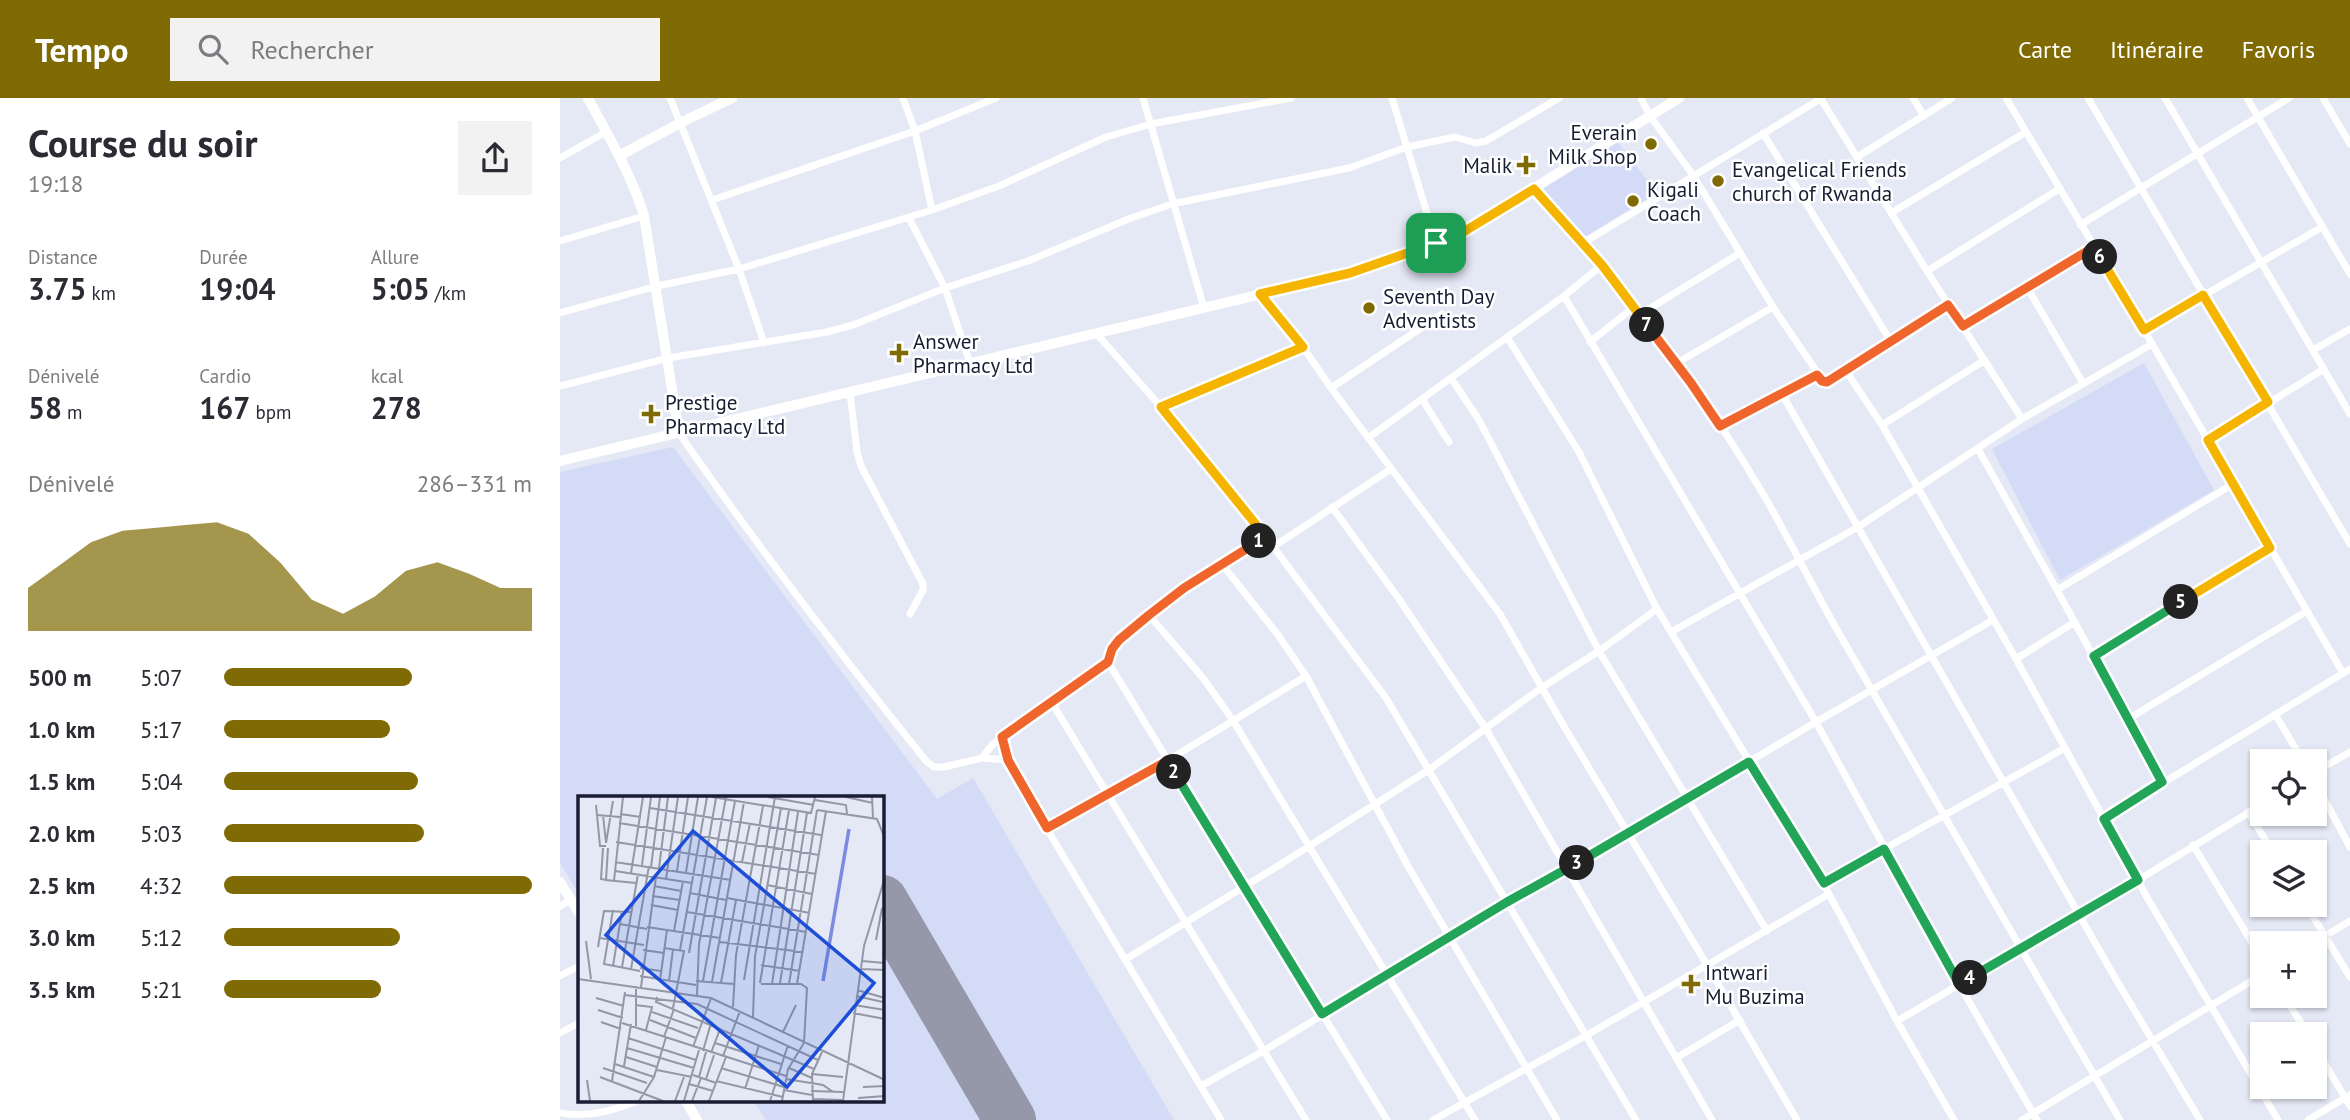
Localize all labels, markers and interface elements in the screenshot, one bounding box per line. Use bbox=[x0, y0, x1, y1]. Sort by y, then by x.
search box bbox=[170, 18, 660, 81]
text: Tempo bbox=[35, 28, 128, 71]
icon: search bbox=[194, 30, 232, 68]
text: Rechercher bbox=[250, 33, 374, 66]
text: Carte bbox=[2018, 34, 2072, 65]
text: Itinéraire bbox=[2110, 34, 2204, 65]
text: Favoris bbox=[2242, 34, 2315, 65]
text: Course du soir bbox=[28, 118, 258, 167]
place label: Everain Milk Shop bbox=[1548, 119, 1637, 170]
button: share bbox=[458, 121, 532, 195]
marker: Everain Milk Shop bbox=[1643, 136, 1659, 152]
place label: Malik bbox=[1463, 152, 1512, 179]
place label: Evangelical Friends church of Rwanda bbox=[1732, 156, 1907, 207]
marker: Malik bbox=[1518, 157, 1534, 173]
text: 19:18 bbox=[28, 169, 83, 198]
marker: Evangelical Friends church of Rwanda bbox=[1710, 173, 1726, 189]
place label: Kigali Coach bbox=[1647, 176, 1701, 227]
marker: Kigali Coach bbox=[1625, 193, 1641, 209]
pin bbox=[1406, 213, 1466, 273]
icon: arrive bbox=[1417, 224, 1455, 262]
pin: 6 bbox=[2082, 240, 2118, 274]
text: 6 bbox=[2094, 244, 2105, 268]
text: Distance bbox=[28, 245, 98, 269]
text: Durée bbox=[199, 245, 248, 269]
text: Allure bbox=[371, 245, 419, 269]
text: 3.75 bbox=[28, 269, 86, 308]
text: 19:04 bbox=[199, 269, 275, 308]
text: 5:05 bbox=[371, 269, 430, 308]
text: km bbox=[86, 281, 116, 305]
text: /km bbox=[430, 281, 466, 305]
place label: Seventh Day Adventists bbox=[1383, 283, 1495, 334]
marker: Seventh Day Adventists bbox=[1361, 300, 1377, 316]
pin: 7 bbox=[1630, 308, 1664, 342]
text: 7 bbox=[1641, 312, 1652, 336]
place label: Answer Pharmacy Ltd bbox=[913, 328, 1033, 379]
marker: Answer Pharmacy Ltd bbox=[891, 345, 907, 361]
text: Dénivelé bbox=[28, 364, 99, 388]
text: Cardio bbox=[199, 364, 251, 388]
text: kcal bbox=[371, 364, 403, 388]
text: 58 bbox=[28, 388, 62, 427]
text: 167 bbox=[199, 388, 250, 427]
text: 278 bbox=[371, 388, 422, 427]
place label: Prestige Pharmacy Ltd bbox=[665, 389, 785, 440]
text: m bbox=[62, 400, 83, 424]
text: bpm bbox=[250, 400, 291, 424]
marker: Prestige Pharmacy Ltd bbox=[643, 406, 659, 422]
text: Dénivelé bbox=[28, 469, 114, 498]
text: 286–331 m bbox=[417, 469, 532, 498]
pin: 1 bbox=[1242, 524, 1276, 558]
text: 1 bbox=[1253, 528, 1264, 552]
pin: 5 bbox=[2164, 584, 2198, 620]
text: 5 bbox=[2175, 589, 2186, 613]
text: 500 m bbox=[28, 663, 91, 692]
text: 5:07 bbox=[140, 663, 183, 692]
text: 1.0 km bbox=[28, 715, 95, 744]
text: 5:17 bbox=[140, 715, 183, 744]
map controls bbox=[2250, 749, 2327, 1099]
button: locate bbox=[2250, 749, 2327, 826]
pin: 2 bbox=[1156, 754, 1192, 790]
text: 2 bbox=[1168, 759, 1179, 783]
text: 1.5 km bbox=[28, 767, 95, 796]
text: 5:04 bbox=[140, 767, 183, 796]
inset map bbox=[578, 796, 884, 1102]
text: 2.0 km bbox=[28, 819, 95, 848]
text: 5:03 bbox=[140, 819, 183, 848]
button: layers bbox=[2250, 840, 2327, 917]
pin: 3 bbox=[1560, 846, 1594, 880]
text: 3 bbox=[1571, 850, 1582, 874]
text: 2.5 km bbox=[28, 871, 95, 900]
text: 4:32 bbox=[140, 871, 183, 900]
text: 3.0 km bbox=[28, 923, 95, 952]
text: 5:12 bbox=[140, 923, 183, 952]
button: + bbox=[2250, 931, 2327, 1008]
place label: Intwari Mu Buzima bbox=[1705, 959, 1805, 1010]
pin: 4 bbox=[1952, 960, 1988, 996]
text: 4 bbox=[1964, 965, 1975, 989]
text: 3.5 km bbox=[28, 975, 95, 1004]
text: 5:21 bbox=[140, 975, 183, 1004]
marker: Intwari Mu Buzima bbox=[1683, 976, 1699, 992]
button: − bbox=[2250, 1022, 2327, 1099]

